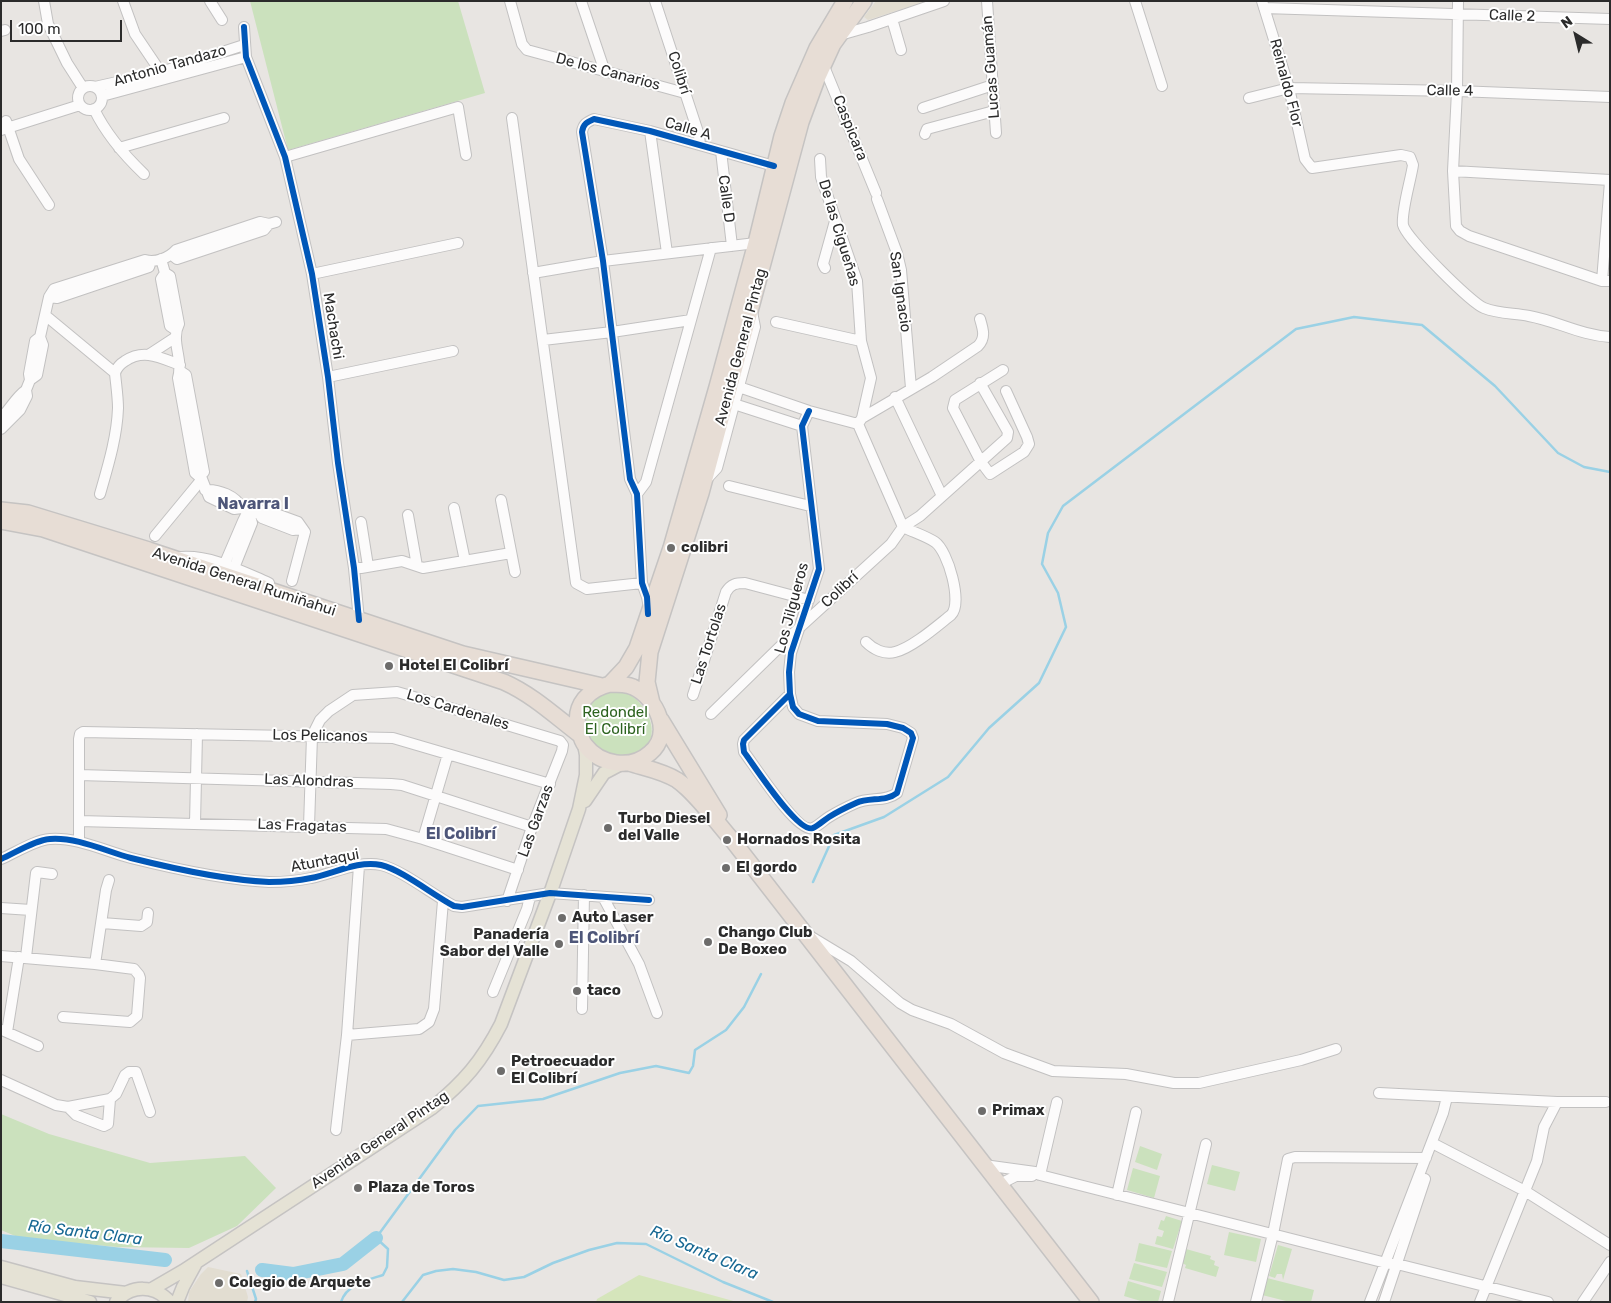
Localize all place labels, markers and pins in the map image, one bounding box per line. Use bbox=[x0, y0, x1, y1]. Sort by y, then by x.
place label: colibri bbox=[681, 539, 728, 557]
marker: colibri bbox=[665, 542, 677, 554]
place label: Hotel El Colibrí bbox=[399, 657, 509, 675]
marker: Hotel El Colibrí bbox=[383, 660, 395, 672]
place label: Turbo Diesel del Valle bbox=[618, 810, 710, 845]
marker: Turbo Diesel del Valle bbox=[602, 822, 614, 834]
place label: Hornados Rosita bbox=[737, 831, 861, 849]
marker: Hornados Rosita bbox=[721, 834, 733, 846]
place label: El gordo bbox=[736, 859, 797, 877]
marker: El gordo bbox=[720, 862, 732, 874]
place label: Auto Laser bbox=[572, 909, 653, 927]
marker: Auto Laser bbox=[556, 912, 568, 924]
place label: Chango Club De Boxeo bbox=[718, 924, 813, 959]
place label: Panadería Sabor del Valle bbox=[440, 926, 549, 961]
marker: Chango Club De Boxeo bbox=[702, 936, 714, 948]
marker: Panadería Sabor del Valle bbox=[553, 938, 565, 950]
place label: taco bbox=[587, 982, 621, 1000]
marker: taco bbox=[571, 985, 583, 997]
place label: Petroecuador El Colibrí bbox=[511, 1053, 615, 1088]
marker: Petroecuador El Colibrí bbox=[495, 1065, 507, 1077]
place label: Primax bbox=[992, 1102, 1045, 1120]
marker: Primax bbox=[976, 1105, 988, 1117]
place label: Plaza de Toros bbox=[368, 1179, 475, 1197]
marker: Plaza de Toros bbox=[352, 1182, 364, 1194]
place label: Colegio de Arquete bbox=[229, 1274, 371, 1292]
marker: Colegio de Arquete bbox=[213, 1277, 225, 1289]

